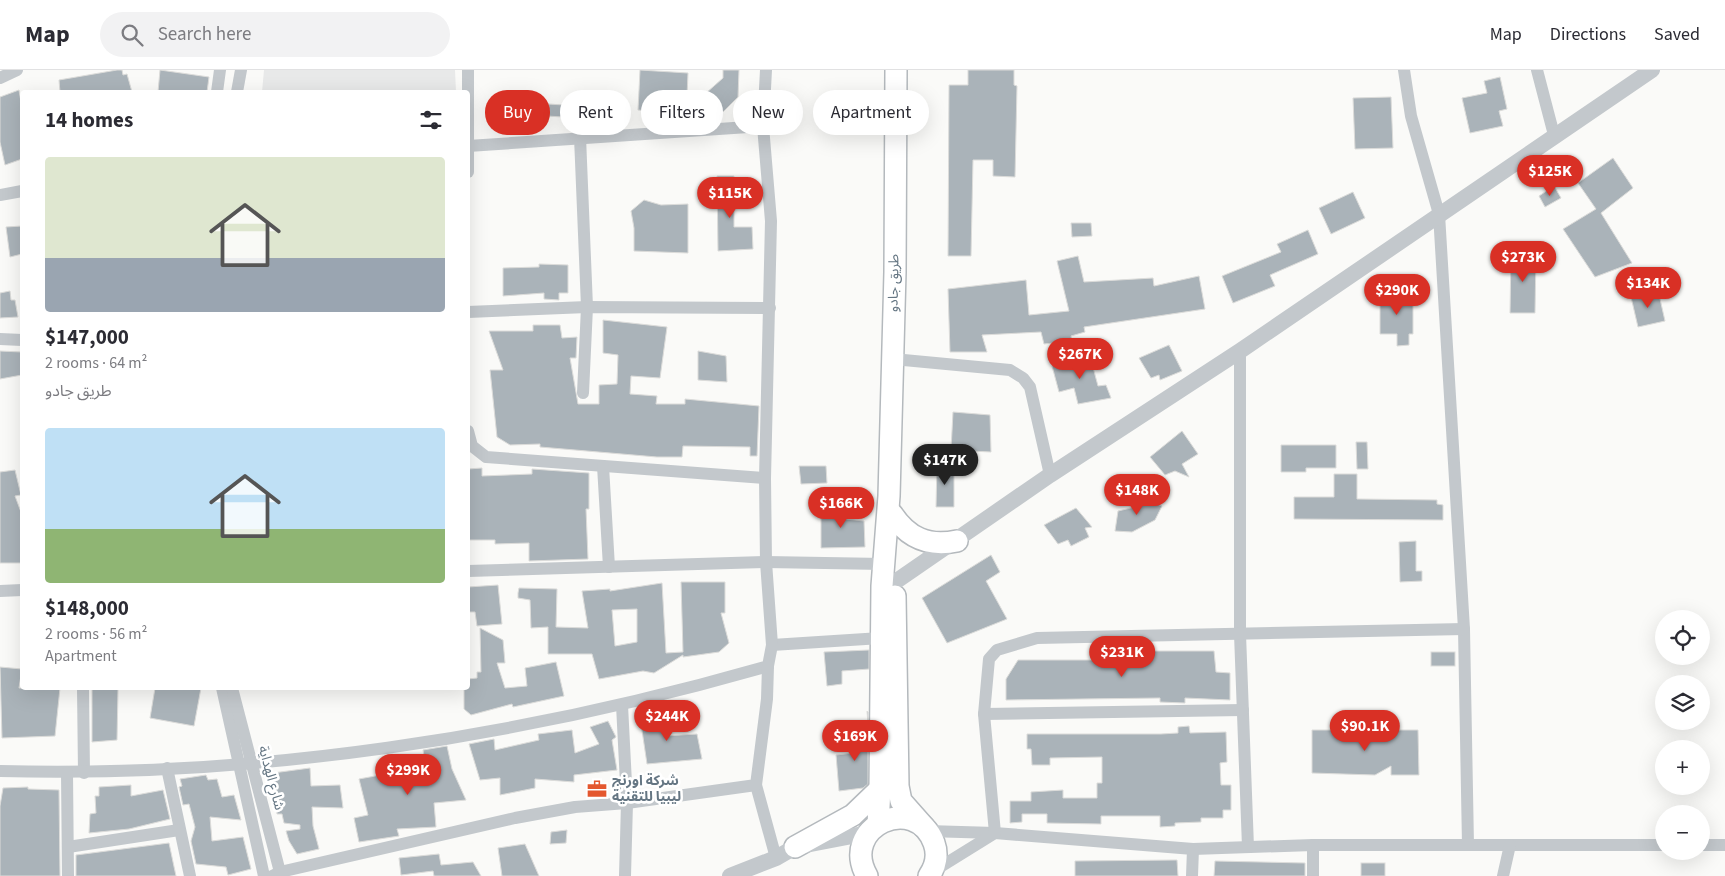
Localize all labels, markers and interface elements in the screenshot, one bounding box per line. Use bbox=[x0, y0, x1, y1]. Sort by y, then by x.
search box bbox=[100, 12, 450, 57]
text: Map bbox=[25, 17, 70, 52]
icon: search bbox=[118, 21, 146, 49]
text: Search here bbox=[158, 21, 251, 48]
text: Map bbox=[1490, 22, 1522, 47]
text: Directions bbox=[1550, 22, 1626, 47]
text: Saved bbox=[1654, 22, 1700, 47]
chip: Buy bbox=[485, 90, 550, 135]
chip: Rent bbox=[560, 90, 631, 135]
chip: Filters bbox=[641, 90, 723, 135]
chip: New bbox=[733, 90, 803, 135]
chip: Apartment bbox=[813, 90, 929, 135]
text: 14 homes bbox=[45, 105, 133, 135]
icon: filters bbox=[417, 106, 445, 134]
pin: $125K bbox=[1515, 154, 1585, 197]
text: $125K bbox=[1528, 160, 1572, 182]
pin: $115K bbox=[695, 176, 765, 219]
text: $115K bbox=[708, 182, 752, 204]
icon: home bbox=[200, 190, 290, 280]
pin: $273K bbox=[1488, 240, 1558, 283]
text: $273K bbox=[1501, 246, 1545, 268]
street label: طريق جادو bbox=[883, 254, 905, 312]
pin: $134K bbox=[1613, 266, 1683, 309]
text: $134K bbox=[1626, 272, 1670, 294]
pin: $290K bbox=[1362, 274, 1432, 316]
text: $290K bbox=[1375, 279, 1419, 301]
text: $147,000 bbox=[45, 322, 129, 352]
pin: $267K bbox=[1045, 338, 1115, 380]
text: $267K bbox=[1058, 343, 1102, 365]
text: 2 rooms · 64 m² bbox=[45, 352, 147, 374]
text: طريق جادو bbox=[45, 380, 111, 402]
pin: $147K bbox=[910, 444, 980, 486]
text: $147K bbox=[923, 449, 967, 471]
icon: home bbox=[200, 461, 290, 551]
pin: $148K bbox=[1102, 474, 1172, 516]
text: $148K bbox=[1115, 479, 1159, 501]
pin: $166K bbox=[806, 486, 876, 529]
text: $166K bbox=[819, 492, 863, 514]
text: $148,000 bbox=[45, 593, 129, 623]
map controls bbox=[1655, 610, 1710, 860]
button: locate bbox=[1655, 610, 1710, 665]
text: 2 rooms · 56 m² bbox=[45, 623, 147, 645]
pin: $231K bbox=[1087, 636, 1157, 678]
text: $231K bbox=[1100, 641, 1144, 663]
text: Apartment bbox=[45, 645, 117, 667]
button: layers bbox=[1655, 675, 1710, 730]
pin: $244K bbox=[632, 700, 702, 742]
text: $244K bbox=[645, 705, 689, 727]
pin: $90.1K bbox=[1324, 710, 1406, 752]
text: $90.1K bbox=[1341, 715, 1389, 737]
pin: $169K bbox=[820, 720, 890, 762]
text: $169K bbox=[833, 725, 877, 747]
button: + bbox=[1655, 740, 1710, 795]
street label: شارع الهداية bbox=[253, 744, 289, 812]
pin: $299K bbox=[373, 754, 443, 796]
text: $299K bbox=[386, 759, 430, 781]
place label: شركة اورنج ليبيا للتقنية bbox=[612, 771, 681, 807]
office icon: شركة اورنج ليبيا للتقنية bbox=[586, 778, 608, 800]
button: − bbox=[1655, 805, 1710, 860]

